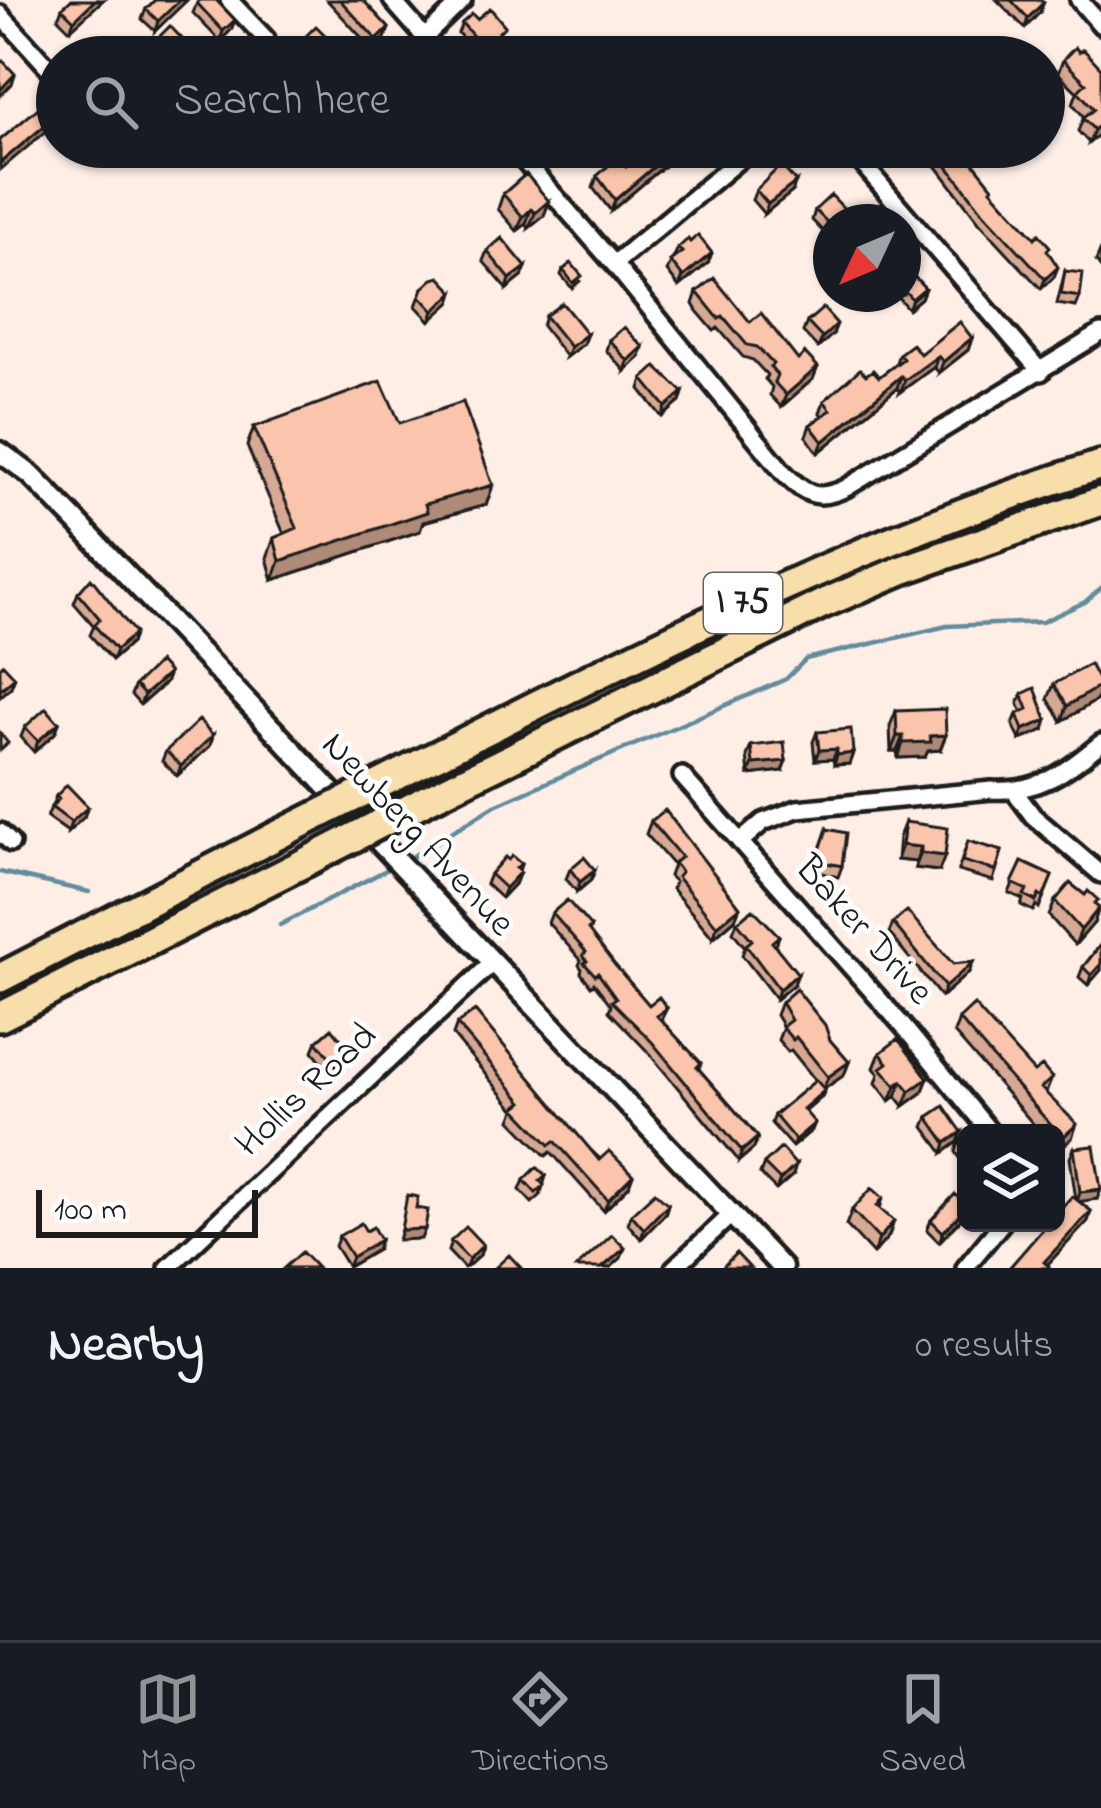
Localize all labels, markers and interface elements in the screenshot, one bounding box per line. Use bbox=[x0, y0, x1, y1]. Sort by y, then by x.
search box bbox=[36, 36, 1065, 168]
icon: search bbox=[78, 69, 144, 135]
text: Search here bbox=[174, 69, 390, 135]
north arrow bbox=[813, 204, 921, 312]
road number: I 75 bbox=[704, 573, 782, 633]
street label: Newberg Avenue bbox=[307, 720, 528, 951]
street label: Baker Drive bbox=[779, 842, 946, 1019]
street label: Hollis Road bbox=[223, 1010, 391, 1172]
map controls bbox=[957, 1124, 1065, 1232]
button: layers bbox=[957, 1124, 1065, 1232]
scale bar bbox=[36, 1184, 258, 1237]
text: 100 m bbox=[54, 1187, 127, 1235]
text: Nearby bbox=[48, 1309, 204, 1384]
text: 0 results bbox=[915, 1318, 1053, 1375]
tab: Map bbox=[135, 1666, 201, 1786]
tab: Directions bbox=[472, 1666, 609, 1786]
tab: Saved bbox=[880, 1666, 966, 1786]

